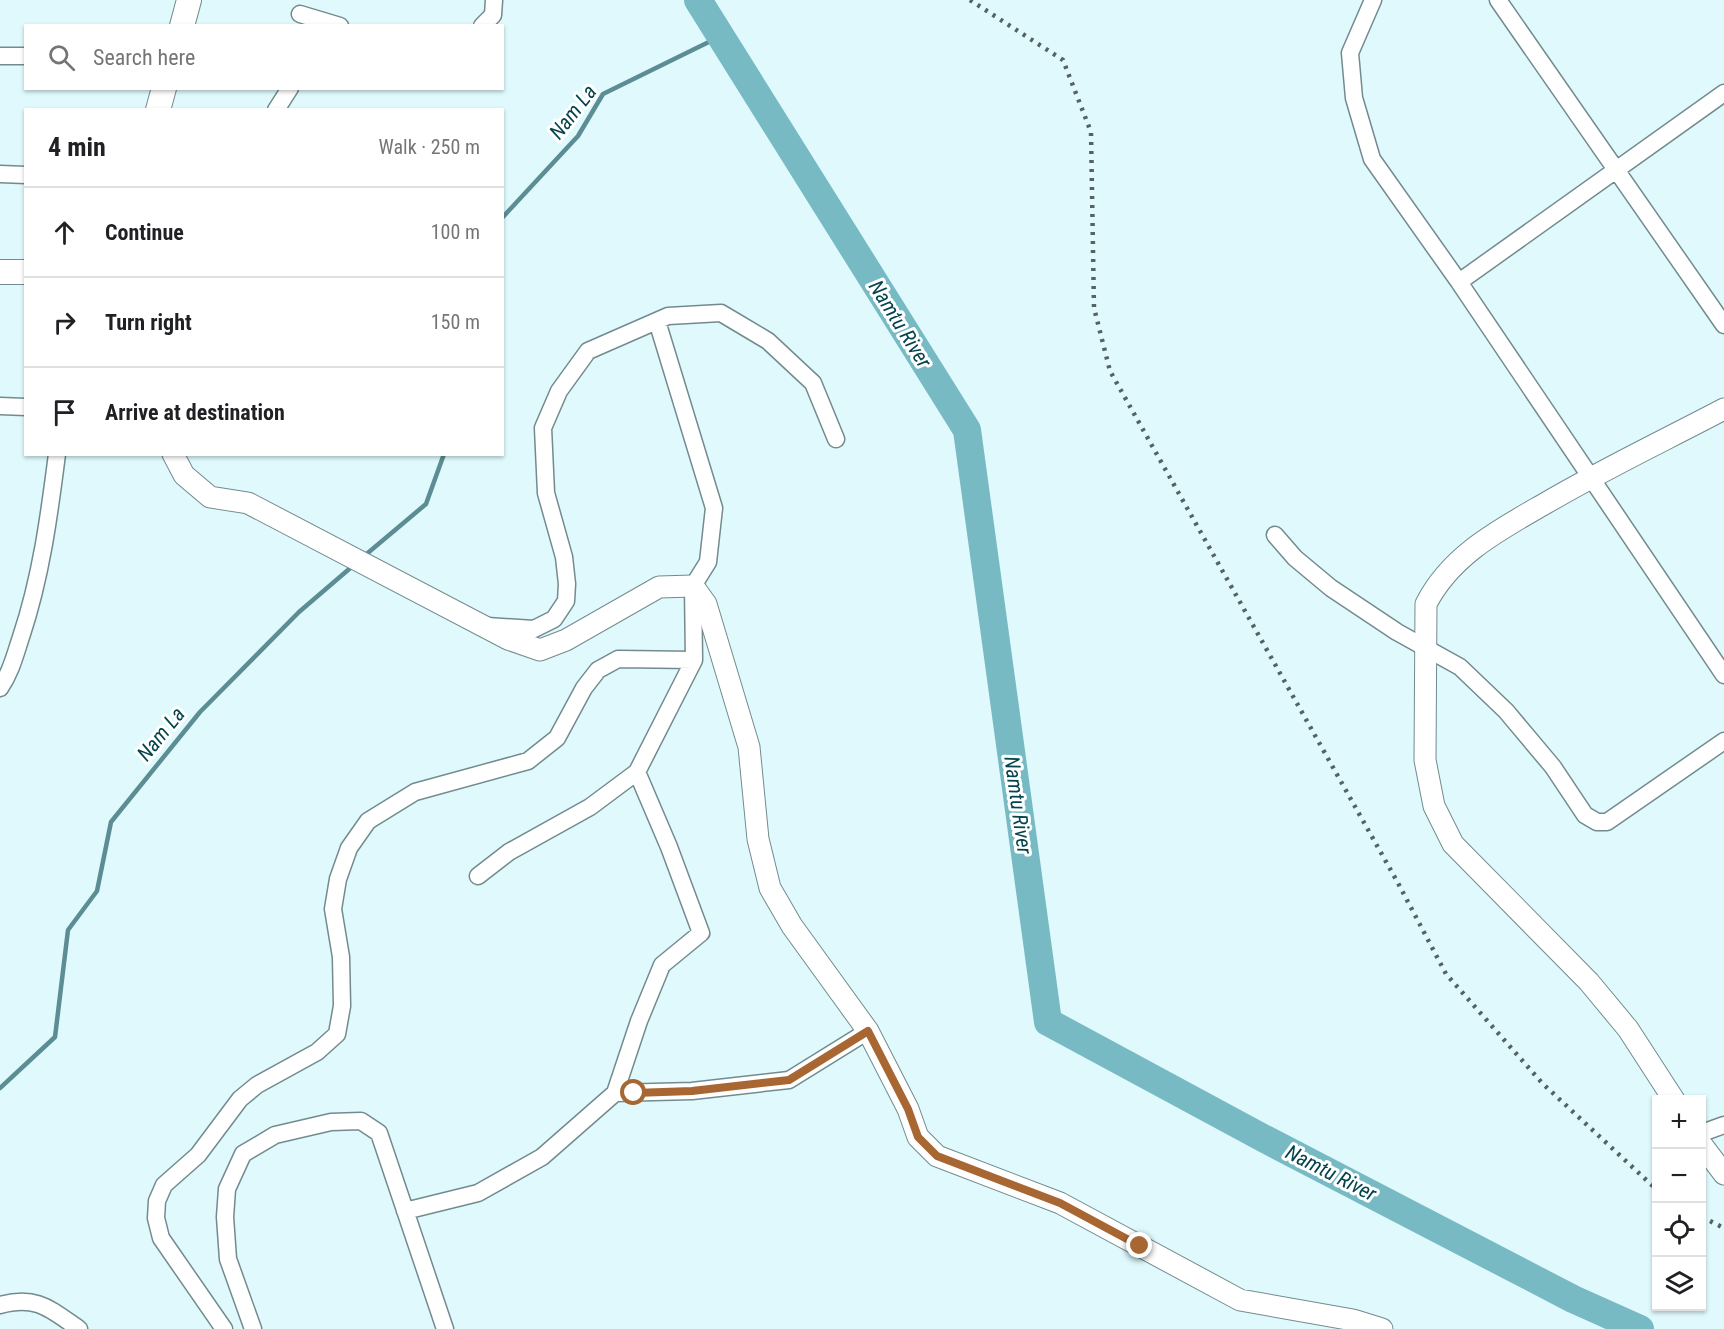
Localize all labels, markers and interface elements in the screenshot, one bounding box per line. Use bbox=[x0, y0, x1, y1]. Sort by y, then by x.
search box bbox=[24, 24, 504, 90]
icon: search bbox=[45, 41, 78, 74]
text: Search here bbox=[93, 45, 195, 70]
water label: Nam La bbox=[544, 80, 602, 144]
text: 4 min bbox=[48, 132, 106, 162]
text: Walk · 250 m bbox=[379, 135, 480, 159]
icon: ahead bbox=[48, 216, 81, 249]
text: Continue bbox=[105, 220, 184, 245]
text: 100 m bbox=[431, 220, 480, 244]
water label: Namtu River bbox=[864, 276, 937, 373]
icon: right bbox=[48, 306, 81, 339]
text: Turn right bbox=[105, 310, 192, 335]
text: 150 m bbox=[431, 310, 480, 334]
icon: arrive bbox=[48, 396, 81, 429]
text: Arrive at destination bbox=[105, 400, 285, 425]
water label: Nam La bbox=[132, 702, 190, 766]
water label: Namtu River bbox=[999, 755, 1037, 856]
route start bbox=[620, 1079, 646, 1105]
map controls bbox=[1652, 1095, 1706, 1311]
button: + bbox=[1652, 1095, 1706, 1149]
water label: Namtu River bbox=[1282, 1140, 1381, 1206]
button: − bbox=[1652, 1149, 1706, 1203]
button: locate bbox=[1652, 1203, 1706, 1257]
route end bbox=[1126, 1232, 1152, 1258]
button: layers bbox=[1652, 1257, 1706, 1311]

